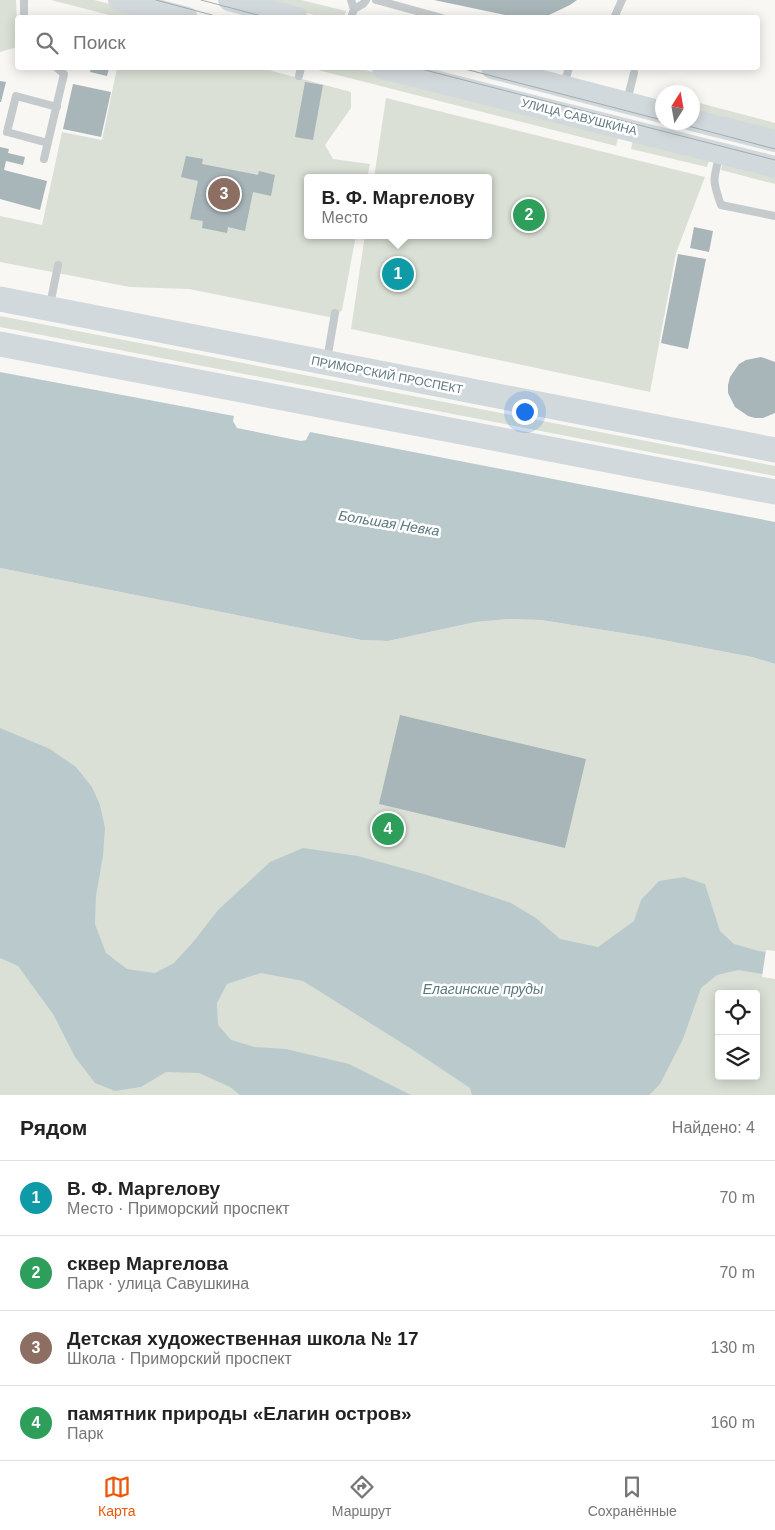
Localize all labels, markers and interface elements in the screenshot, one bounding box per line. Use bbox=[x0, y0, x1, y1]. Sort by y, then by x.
search box bbox=[15, 15, 760, 70]
icon: search bbox=[33, 29, 61, 57]
text: Поиск bbox=[73, 32, 126, 53]
north arrow bbox=[655, 85, 700, 130]
street label: УЛИЦА САВУШКИНА bbox=[520, 96, 638, 138]
popup bbox=[304, 174, 492, 239]
pin: 3 bbox=[208, 175, 240, 213]
text: В. Ф. Маргелову bbox=[322, 187, 474, 208]
pin: 2 bbox=[513, 196, 545, 234]
text: Место bbox=[322, 209, 368, 226]
pin: 1 bbox=[382, 255, 414, 293]
street label: ПРИМОРСКИЙ ПРОСПЕКТ bbox=[310, 352, 465, 397]
your location bbox=[512, 399, 538, 425]
water label: Большая Невка bbox=[337, 507, 441, 539]
pin: 4 bbox=[372, 810, 404, 848]
water label: Елагинские пруды bbox=[423, 981, 544, 997]
map controls bbox=[715, 990, 760, 1080]
button: locate bbox=[715, 990, 760, 1035]
button: layers bbox=[715, 1035, 760, 1080]
text: Рядом bbox=[20, 1116, 87, 1139]
text: Найдено: 4 bbox=[672, 1119, 755, 1136]
text: В. Ф. Маргелову bbox=[67, 1178, 220, 1199]
text: 1 bbox=[32, 1189, 40, 1206]
text: 70 m bbox=[719, 1189, 755, 1206]
text: Место · Приморский проспект bbox=[67, 1200, 290, 1217]
text: сквер Маргелова bbox=[67, 1253, 228, 1274]
text: 2 bbox=[32, 1264, 40, 1281]
text: 70 m bbox=[719, 1264, 755, 1281]
text: Парк · улица Савушкина bbox=[67, 1275, 249, 1292]
text: Детская художественная школа № 17 bbox=[67, 1328, 418, 1349]
text: 3 bbox=[32, 1339, 40, 1356]
text: 130 m bbox=[711, 1339, 755, 1356]
text: Школа · Приморский проспект bbox=[67, 1350, 292, 1367]
text: памятник природы «Елагин остров» bbox=[67, 1403, 412, 1424]
text: 4 bbox=[32, 1414, 40, 1431]
text: 160 m bbox=[711, 1414, 755, 1431]
text: Парк bbox=[67, 1425, 103, 1442]
tab: Карта bbox=[98, 1473, 136, 1519]
tab: Маршрут bbox=[332, 1473, 391, 1519]
tab: Сохранённые bbox=[588, 1473, 677, 1519]

